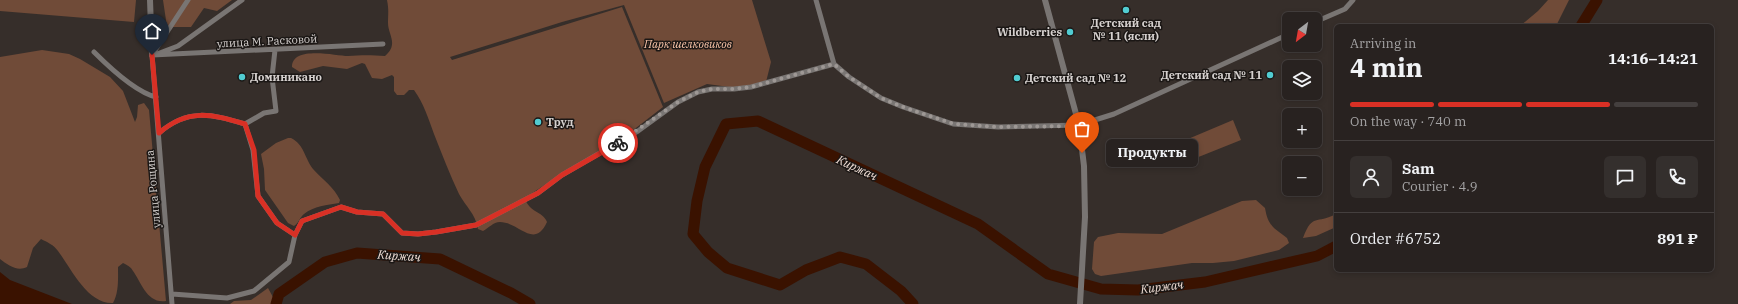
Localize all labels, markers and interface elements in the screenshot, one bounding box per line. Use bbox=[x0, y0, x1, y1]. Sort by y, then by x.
marker: Детский сад № 11 (ясли) bbox=[1121, 5, 1131, 15]
north arrow bbox=[1282, 12, 1322, 52]
map controls bbox=[1282, 12, 1322, 196]
pin bbox=[135, 14, 169, 55]
place label: Детский сад № 11 (ясли) bbox=[1091, 16, 1161, 43]
icon: home bbox=[141, 20, 163, 42]
place label: Wildberries bbox=[997, 25, 1062, 39]
marker: Wildberries bbox=[1065, 27, 1075, 37]
street label: улица М. Расковой bbox=[216, 31, 318, 51]
text: Arriving in bbox=[1350, 35, 1416, 52]
park label: Парк шелковиков bbox=[643, 37, 732, 51]
text: 14:16–14:21 bbox=[1608, 49, 1698, 68]
text: 4 min bbox=[1350, 50, 1423, 84]
button: layers bbox=[1282, 60, 1322, 100]
place label: Детский сад № 11 bbox=[1161, 68, 1262, 82]
place label: Доминикано bbox=[250, 70, 322, 84]
marker: Детский сад № 11 bbox=[1265, 70, 1275, 80]
place label: Детский сад № 12 bbox=[1025, 71, 1126, 85]
marker: Доминикано bbox=[237, 72, 247, 82]
marker: Детский сад № 12 bbox=[1012, 73, 1022, 83]
button: + bbox=[1282, 108, 1322, 148]
pin bbox=[1065, 112, 1099, 153]
text: On the way · 740 m bbox=[1350, 113, 1466, 130]
place label: Труд bbox=[546, 115, 574, 129]
marker: Труд bbox=[533, 117, 543, 127]
icon: bag bbox=[1071, 118, 1093, 140]
courier bbox=[598, 123, 638, 163]
icon: bike bbox=[607, 132, 629, 154]
callout: Продукты bbox=[1106, 139, 1198, 167]
text: Продукты bbox=[1117, 144, 1187, 161]
street label: улица Рощина bbox=[143, 149, 163, 229]
water label: Киржач bbox=[834, 151, 880, 184]
button: − bbox=[1282, 156, 1322, 196]
button: person bbox=[1350, 156, 1392, 198]
button: chat bbox=[1604, 156, 1646, 198]
button: phone bbox=[1656, 156, 1698, 198]
text: Sam bbox=[1402, 159, 1435, 178]
text: Courier · 4.9 bbox=[1402, 178, 1478, 195]
text: Order #6752 bbox=[1350, 229, 1441, 248]
text: 891 ₽ bbox=[1657, 229, 1698, 248]
water label: Киржач bbox=[376, 246, 422, 265]
water label: Киржач bbox=[1139, 276, 1185, 297]

